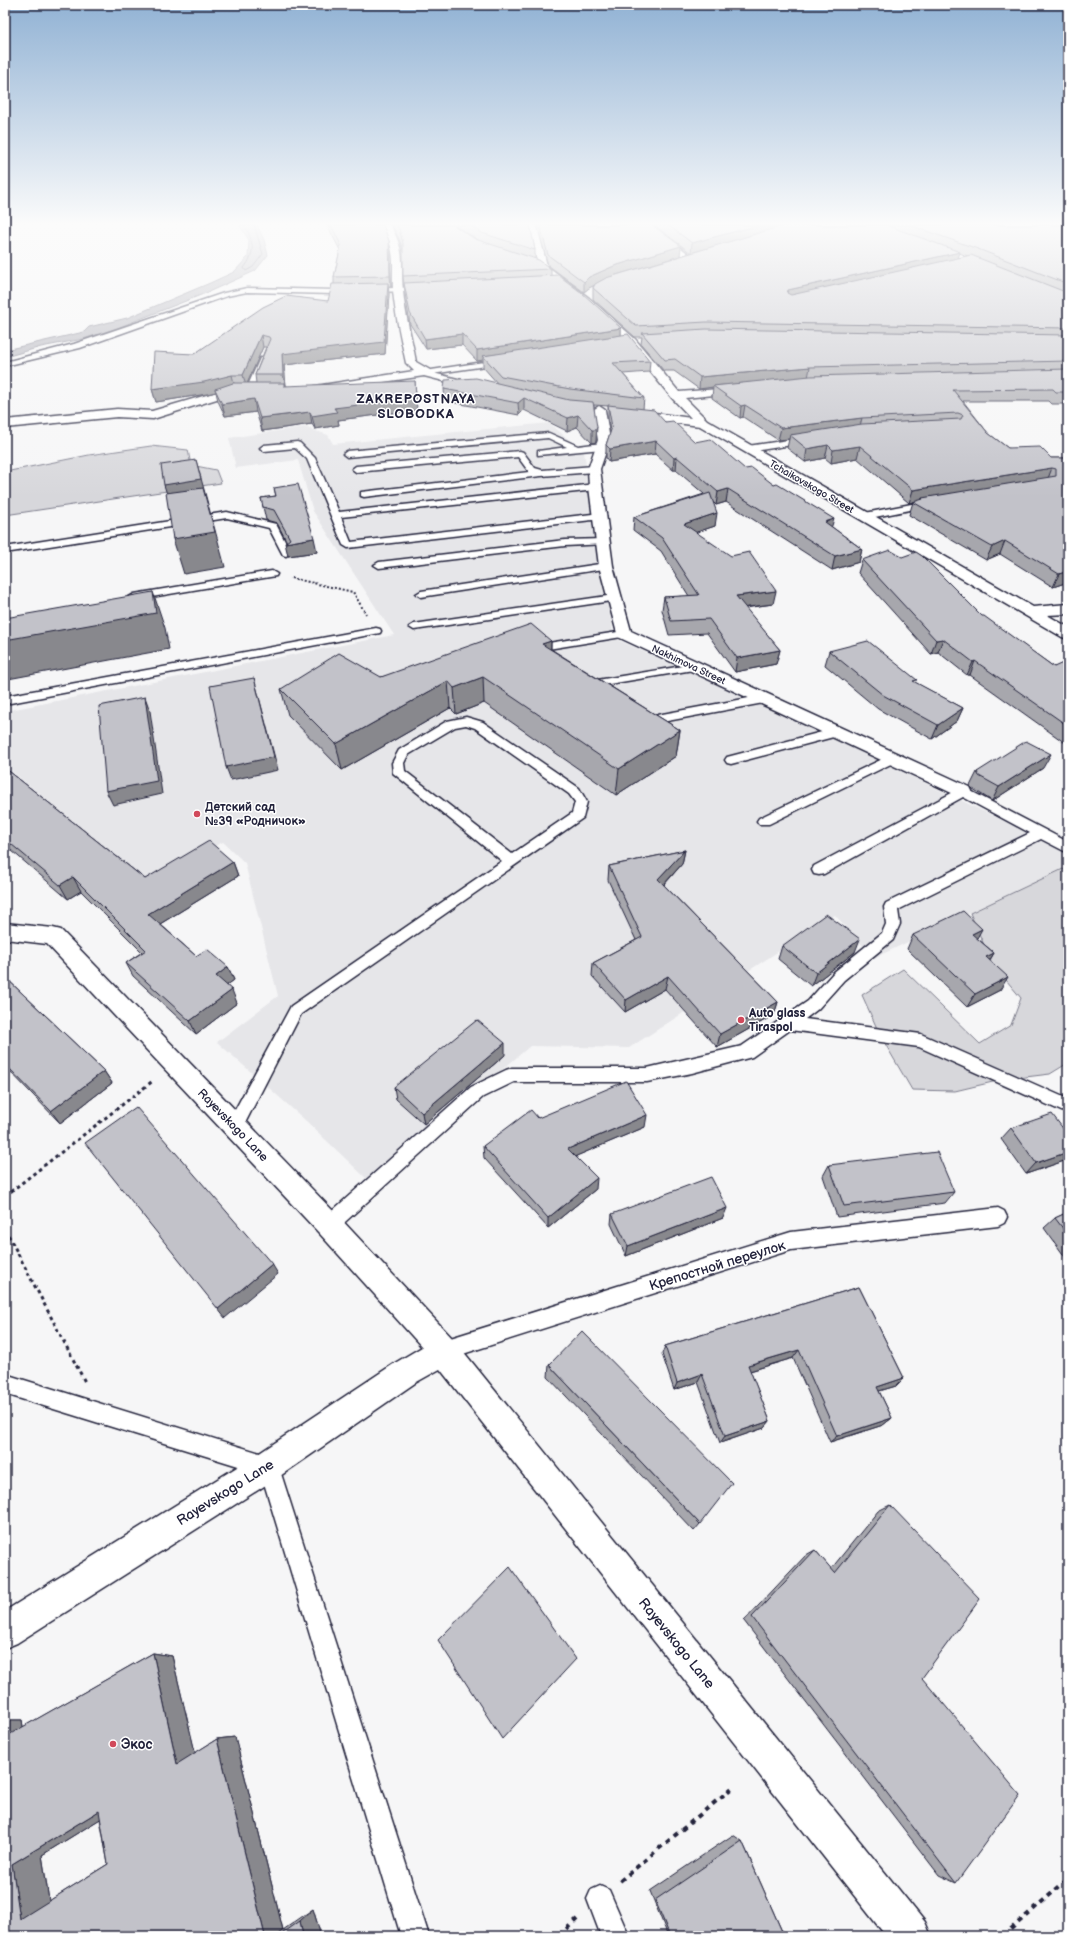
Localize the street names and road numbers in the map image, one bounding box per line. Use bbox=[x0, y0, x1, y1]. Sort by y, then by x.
street label: Tchaikovskogo Street bbox=[767, 458, 856, 516]
street label: Nakhimova Street bbox=[650, 643, 727, 687]
street label: Rayevskogo Lane bbox=[194, 1086, 271, 1165]
street label: Крепостной переулок bbox=[647, 1237, 788, 1294]
street label: Rayevskogo Lane bbox=[174, 1456, 277, 1529]
street label: Rayevskogo Lane bbox=[635, 1595, 718, 1692]

